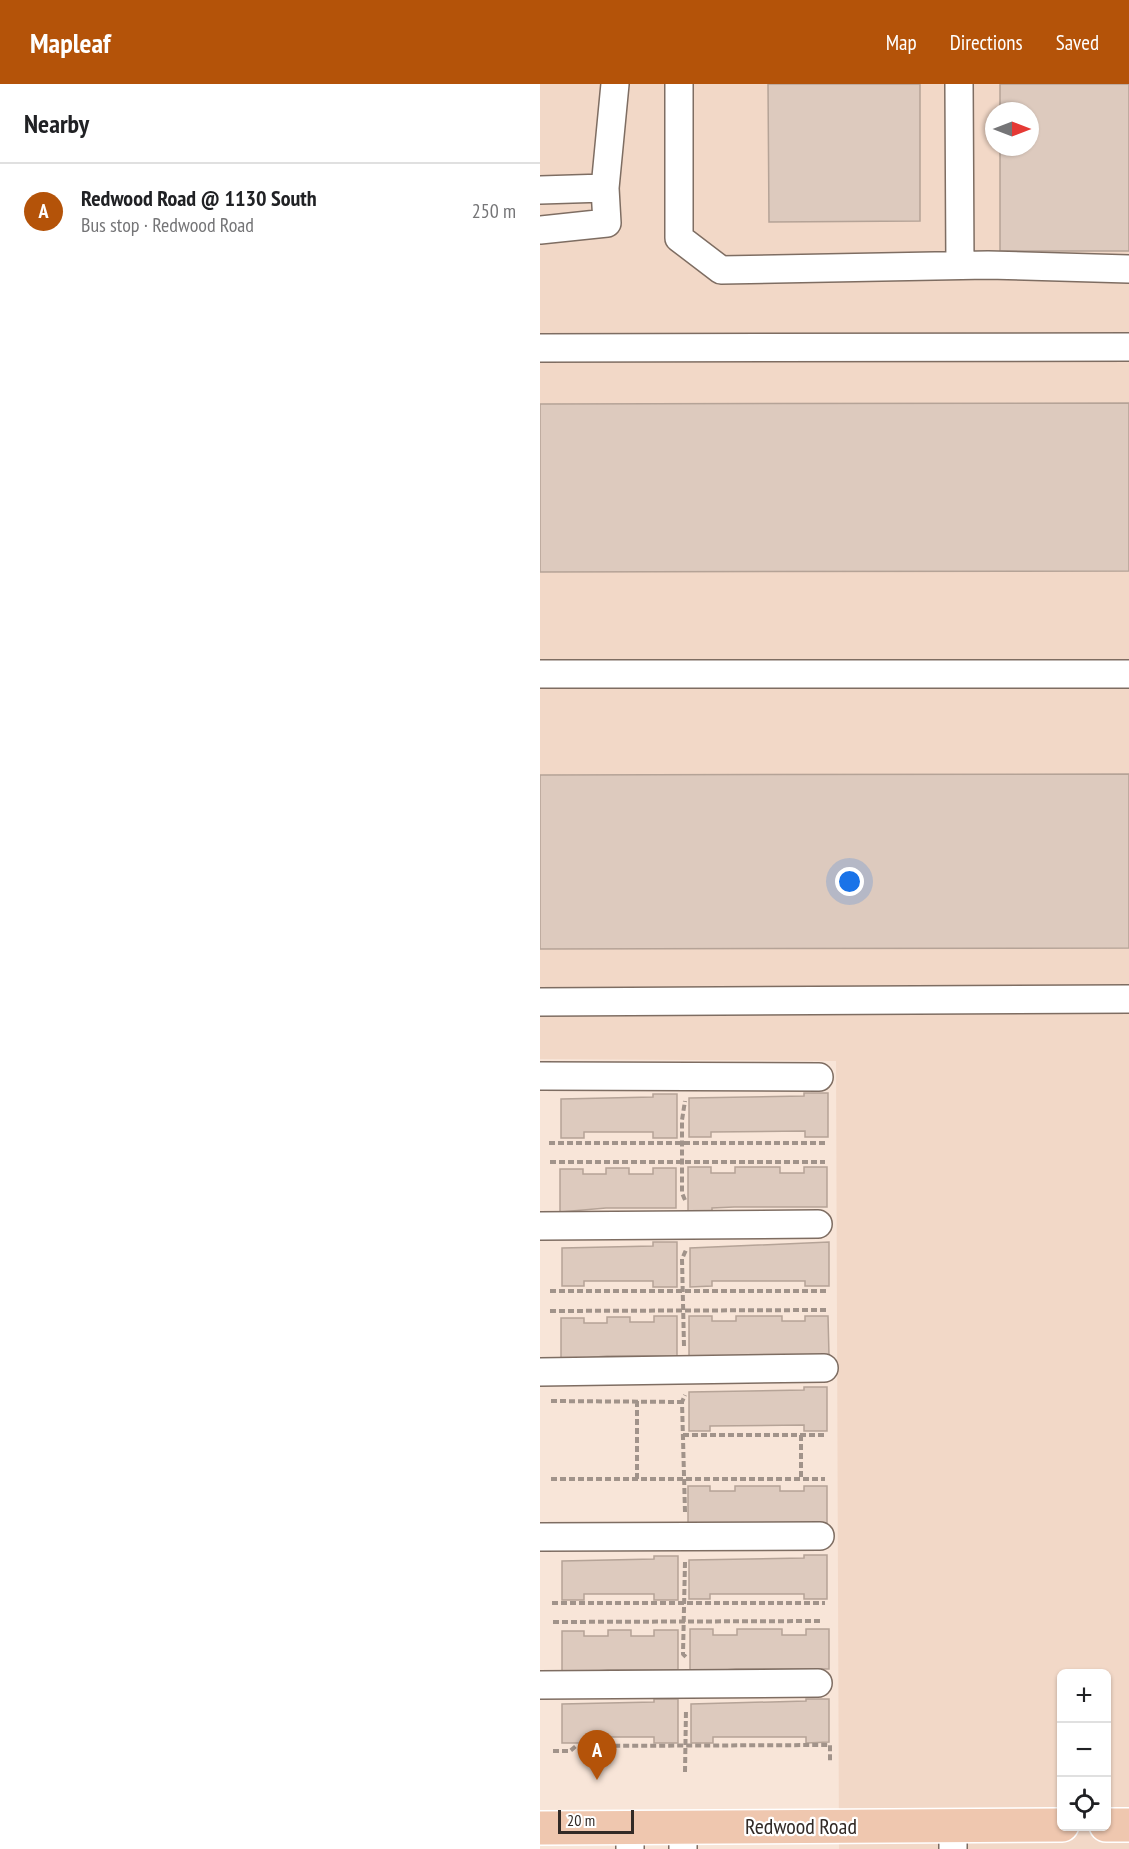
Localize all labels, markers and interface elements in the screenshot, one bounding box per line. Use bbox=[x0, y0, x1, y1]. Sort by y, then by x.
text: Mapleaf bbox=[30, 24, 111, 61]
text: Map bbox=[886, 29, 917, 56]
text: Directions bbox=[950, 29, 1023, 56]
text: Saved bbox=[1056, 29, 1099, 56]
north arrow bbox=[985, 102, 1039, 156]
text: Nearby bbox=[24, 107, 89, 140]
text: Redwood Road @ 1130 South bbox=[81, 184, 317, 212]
text: A bbox=[38, 198, 49, 224]
text: 250 m bbox=[472, 198, 516, 224]
text: Bus stop · Redwood Road bbox=[81, 212, 254, 238]
your location bbox=[835, 867, 864, 896]
map controls bbox=[1057, 1669, 1111, 1831]
button: + bbox=[1057, 1669, 1111, 1723]
button: − bbox=[1057, 1723, 1111, 1777]
pin: A bbox=[578, 1730, 616, 1780]
button: locate bbox=[1057, 1777, 1111, 1831]
scale bar bbox=[558, 1807, 634, 1834]
text: 20 m bbox=[567, 1810, 595, 1830]
street label: Redwood Road bbox=[745, 1812, 857, 1840]

